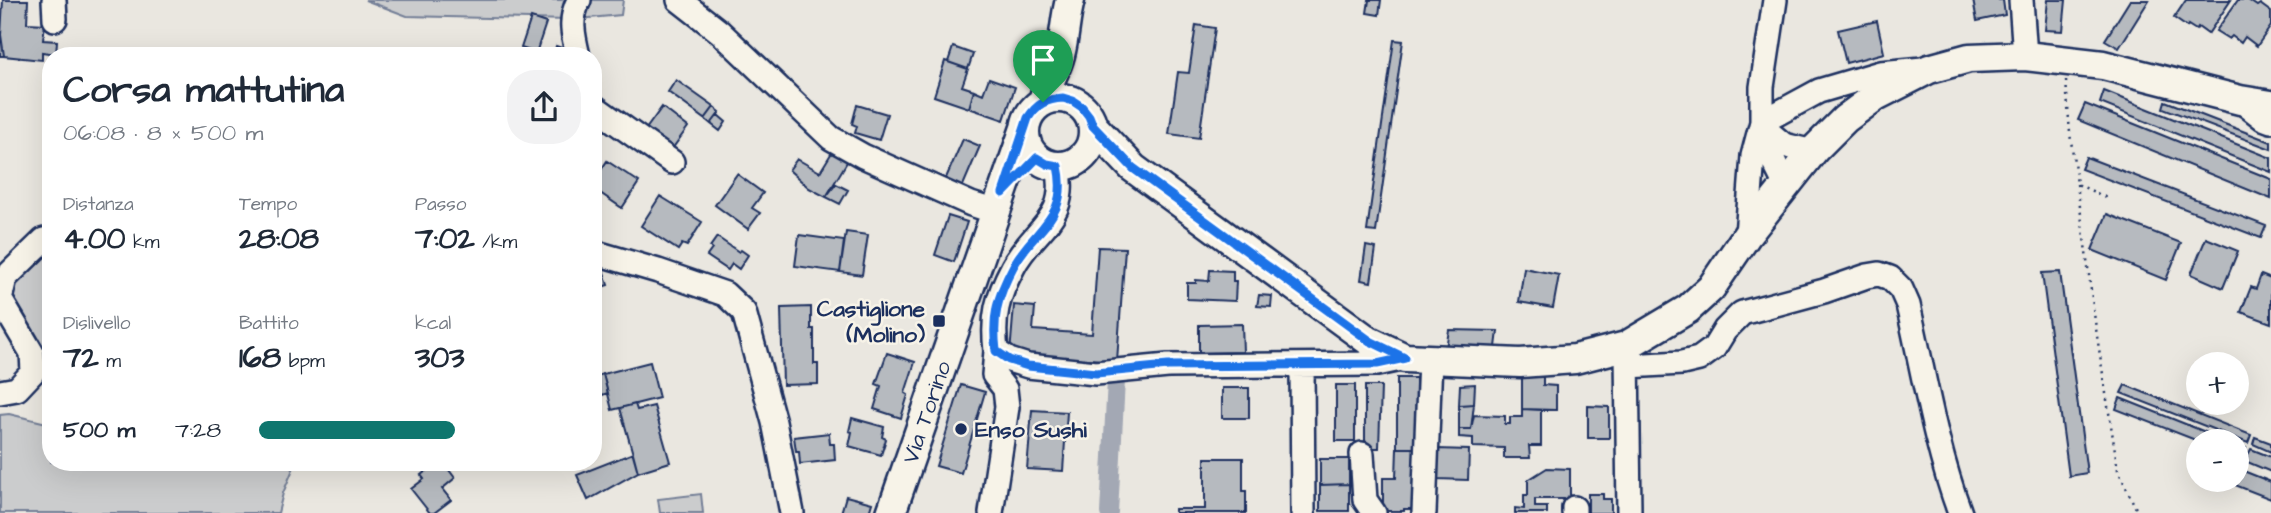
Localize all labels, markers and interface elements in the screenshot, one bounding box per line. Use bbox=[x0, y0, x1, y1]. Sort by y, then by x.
pin bbox=[1013, 30, 1073, 102]
icon: arrive bbox=[1024, 41, 1062, 79]
text: Corsa mattutina bbox=[63, 65, 344, 117]
button: share bbox=[507, 70, 581, 144]
text: 06:08 · 8 × 500 m bbox=[63, 117, 263, 149]
text: Distanza bbox=[63, 191, 134, 218]
text: Tempo bbox=[239, 191, 297, 218]
text: Passo bbox=[415, 191, 467, 218]
text: 4.00 bbox=[63, 218, 126, 260]
text: 28:08 bbox=[239, 218, 319, 260]
text: 7:02 bbox=[415, 218, 475, 260]
text: km bbox=[126, 229, 160, 256]
text: /km bbox=[475, 229, 517, 256]
place label: Castiglione (Molino) bbox=[817, 293, 926, 351]
text: Dislivello bbox=[63, 310, 130, 337]
text: Battito bbox=[239, 310, 299, 337]
text: kcal bbox=[415, 310, 451, 337]
marker: Castiglione (Molino) bbox=[931, 313, 947, 329]
text: 72 bbox=[63, 337, 99, 379]
text: 168 bbox=[239, 337, 281, 379]
text: 303 bbox=[415, 337, 464, 379]
text: m bbox=[99, 348, 121, 375]
text: bpm bbox=[281, 348, 325, 375]
map controls bbox=[2186, 352, 2249, 492]
button: + bbox=[2186, 352, 2249, 415]
street label: Via Torino bbox=[894, 357, 959, 468]
text: 500 m bbox=[63, 414, 135, 446]
text: 7:28 bbox=[175, 414, 221, 446]
place label: Enso Sushi bbox=[975, 414, 1087, 446]
marker: Enso Sushi bbox=[953, 421, 969, 437]
button: − bbox=[2186, 429, 2249, 492]

